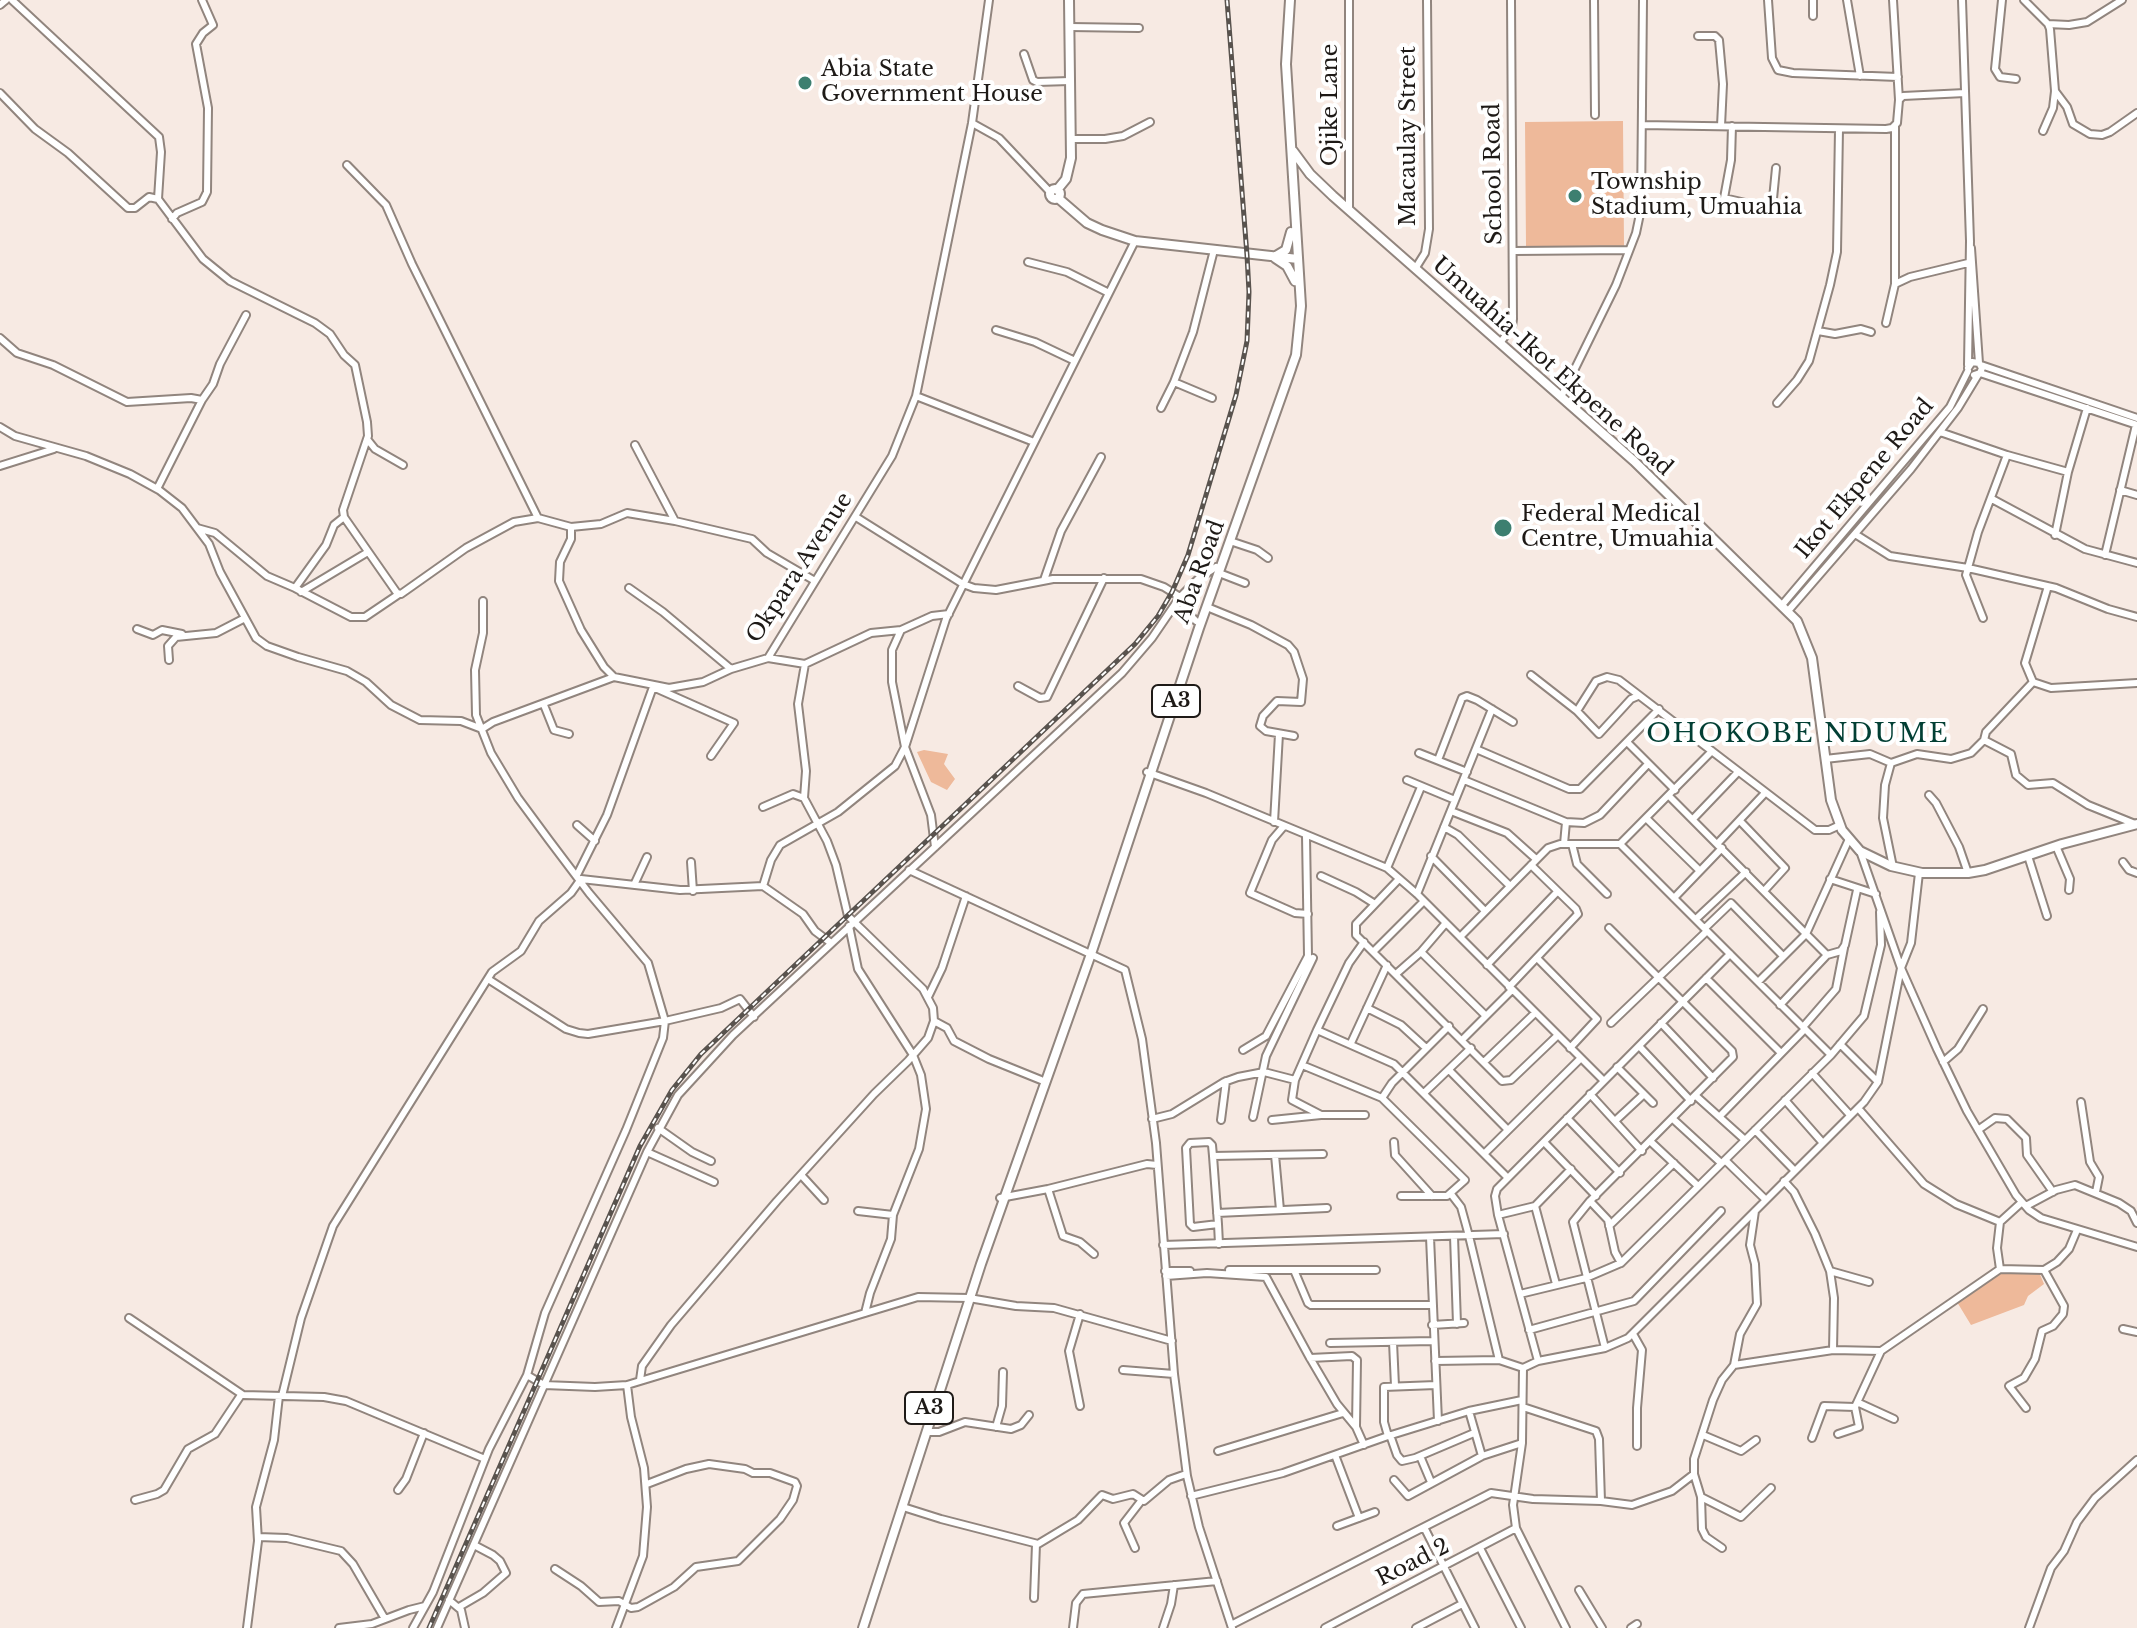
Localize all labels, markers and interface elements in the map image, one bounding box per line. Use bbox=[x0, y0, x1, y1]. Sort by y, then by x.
street label: Ojike Lane bbox=[1318, 44, 1344, 166]
street label: Macaulay Street bbox=[1396, 46, 1422, 226]
place label: Abia State Government House bbox=[821, 57, 1043, 108]
marker: Abia State Government House bbox=[796, 74, 814, 92]
street label: School Road bbox=[1480, 103, 1508, 245]
place label: Township Stadium, Umuahia bbox=[1591, 170, 1802, 222]
marker: Township Stadium, Umuahia bbox=[1566, 187, 1584, 205]
street label: Umuahia-Ikot Ekpene Road bbox=[1426, 252, 1678, 482]
street label: Ikot Ekpene Road bbox=[1790, 394, 1940, 564]
street label: Okpara Avenue bbox=[742, 488, 858, 648]
place label: Federal Medical Centre, Umuahia bbox=[1521, 502, 1713, 554]
street label: Aba Road bbox=[1169, 517, 1231, 627]
marker: Federal Medical Centre, Umuahia bbox=[1492, 517, 1514, 539]
road number: A3 bbox=[1152, 685, 1200, 717]
district label: OHOKOBE NDUME bbox=[1646, 719, 1950, 751]
road number: A3 bbox=[905, 1392, 953, 1424]
street label: Road 2 bbox=[1372, 1533, 1454, 1593]

